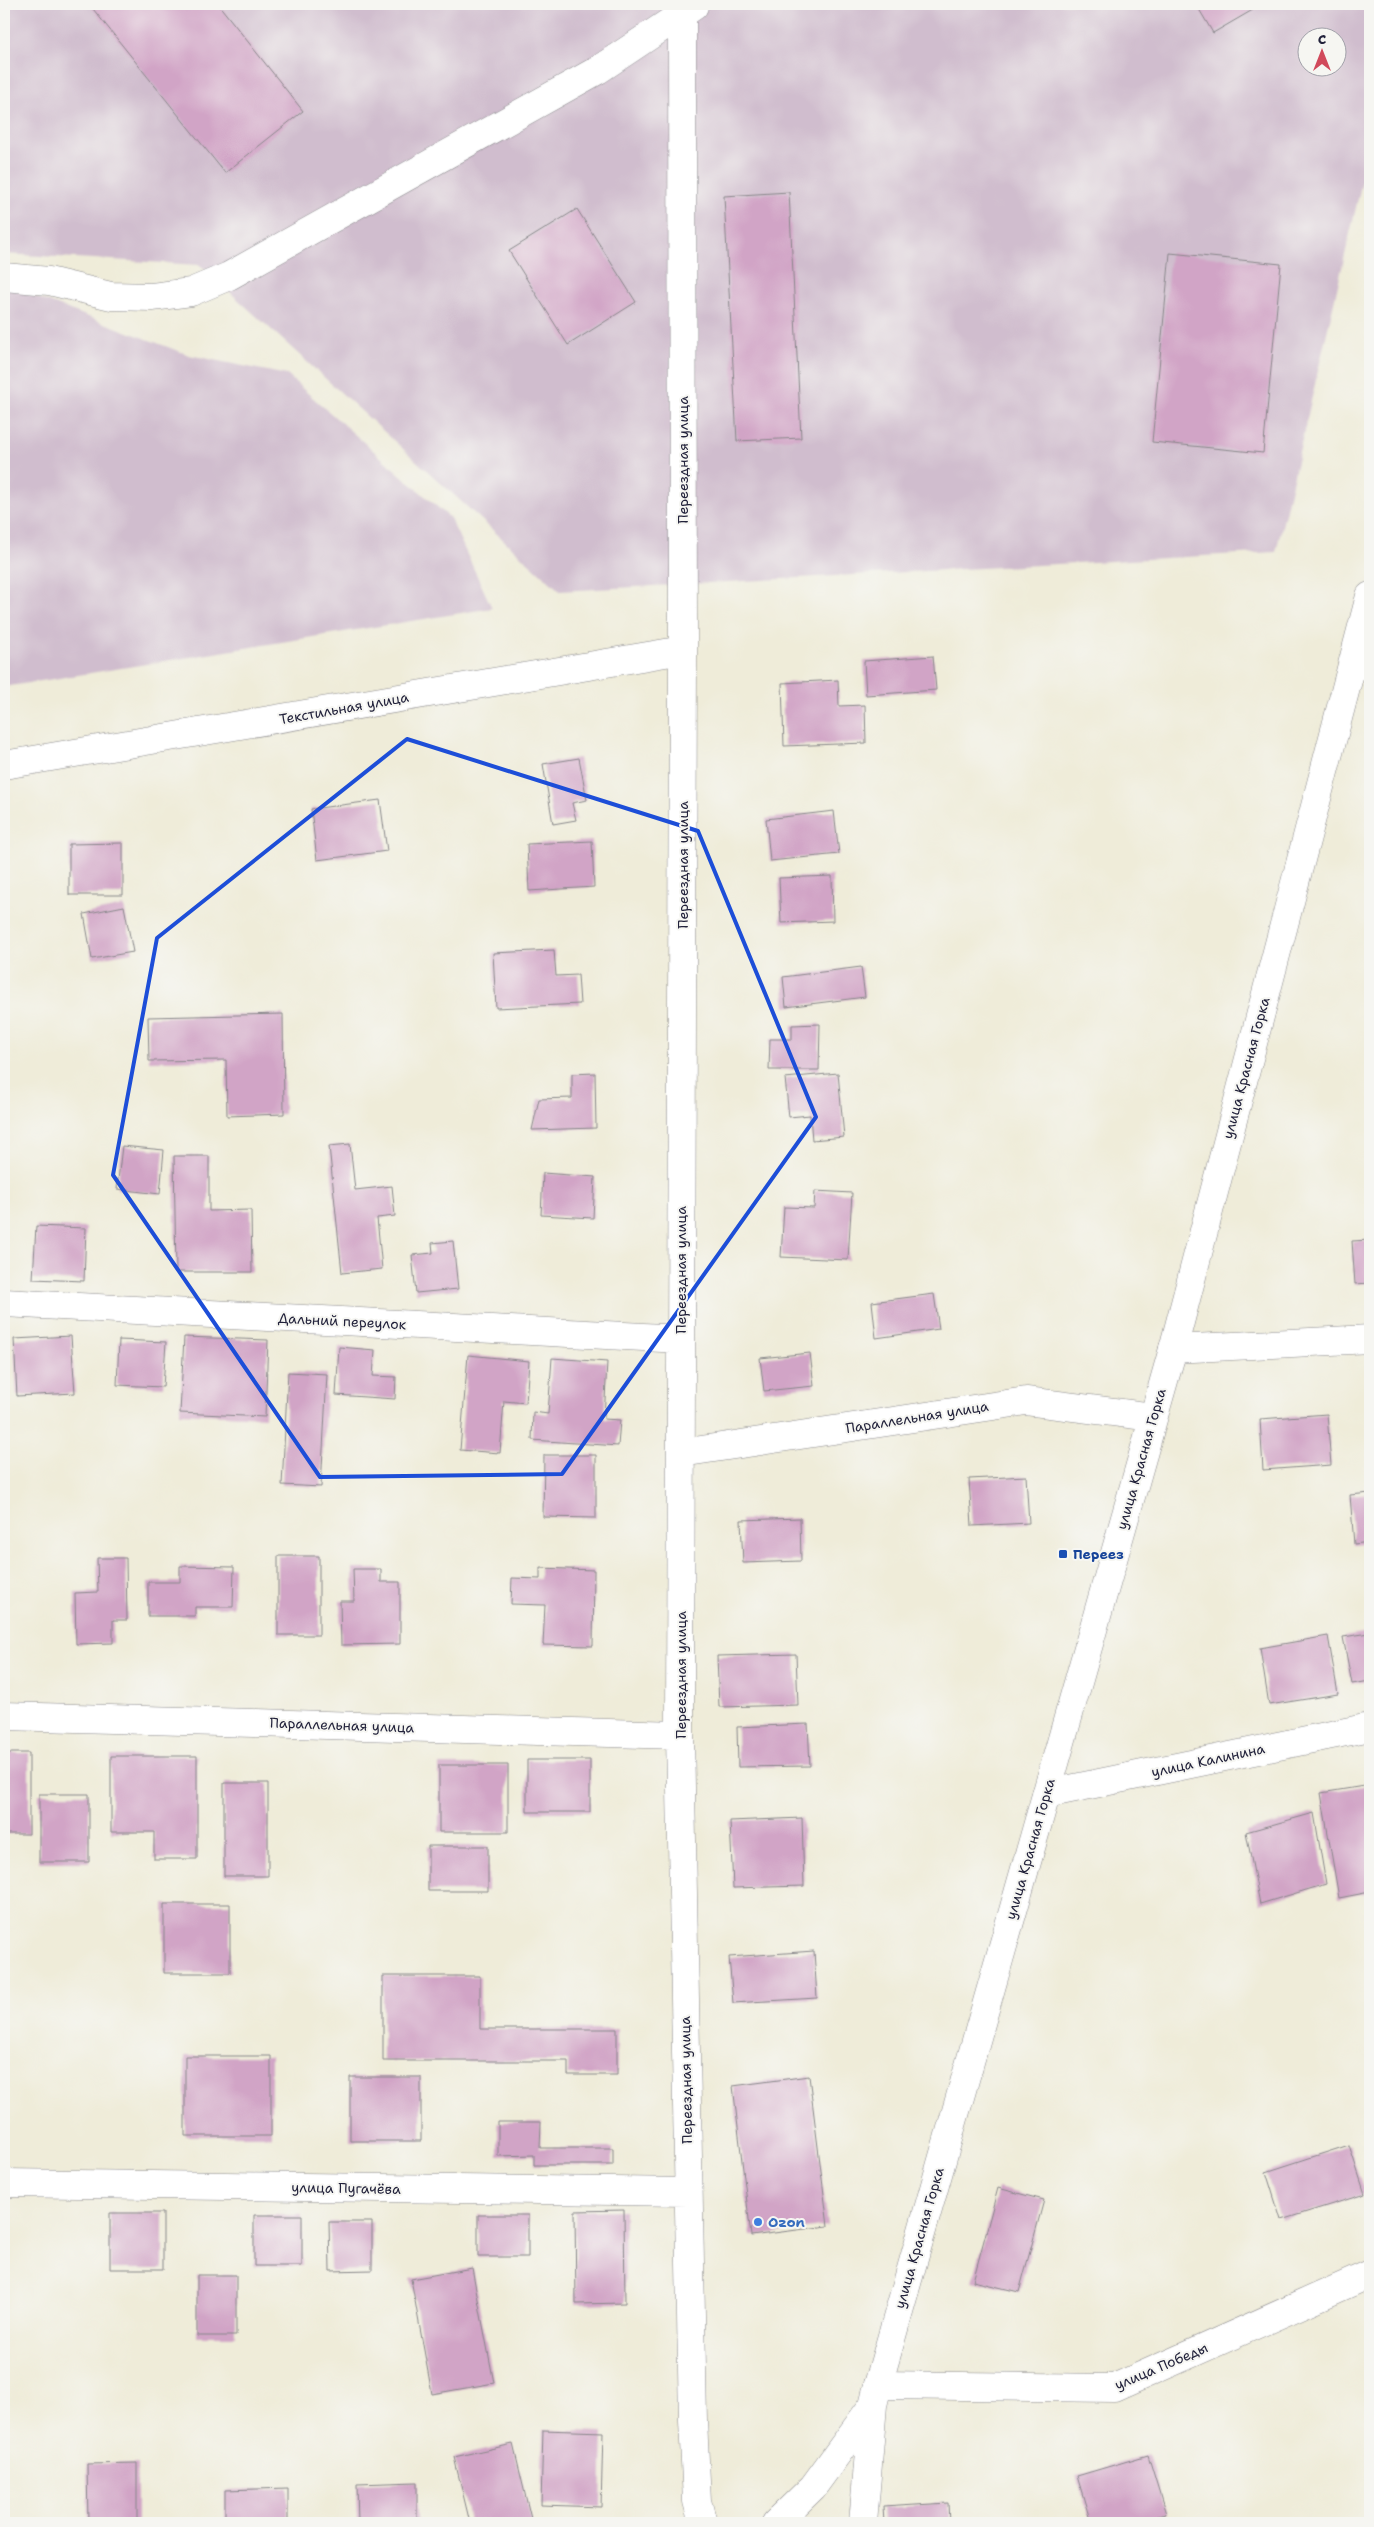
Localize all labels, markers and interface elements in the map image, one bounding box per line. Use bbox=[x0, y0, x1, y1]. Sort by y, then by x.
north arrow bbox=[1296, 28, 1346, 78]
text: С bbox=[1318, 30, 1326, 48]
street label: Переездная улица bbox=[674, 396, 692, 524]
street label: Текстильная улица bbox=[278, 688, 410, 728]
street label: Переездная улица bbox=[674, 801, 692, 929]
street label: улица Красная Горка bbox=[1218, 995, 1274, 1141]
street label: Переездная улица bbox=[672, 1206, 690, 1334]
street label: Дальний переулок bbox=[277, 1309, 407, 1333]
street label: улица Красная Горка bbox=[1112, 1386, 1170, 1532]
street label: Параллельная улица bbox=[844, 1397, 990, 1437]
place label: Переез bbox=[1073, 1545, 1124, 1563]
marker: Переез bbox=[1057, 1548, 1069, 1560]
street label: Переездная улица bbox=[672, 1611, 690, 1739]
street label: Параллельная улица bbox=[269, 1713, 415, 1737]
street label: улица Калинина bbox=[1150, 1739, 1267, 1781]
street label: улица Красная Горка bbox=[1001, 1776, 1059, 1922]
street label: Переездная улица bbox=[676, 2016, 696, 2144]
street label: улица Красная Горка bbox=[890, 2165, 948, 2311]
street label: улица Пугачёва bbox=[291, 2178, 401, 2198]
place label: Ozon bbox=[768, 2213, 805, 2231]
marker: Ozon bbox=[752, 2216, 764, 2228]
street label: улица Победы bbox=[1112, 2338, 1210, 2394]

